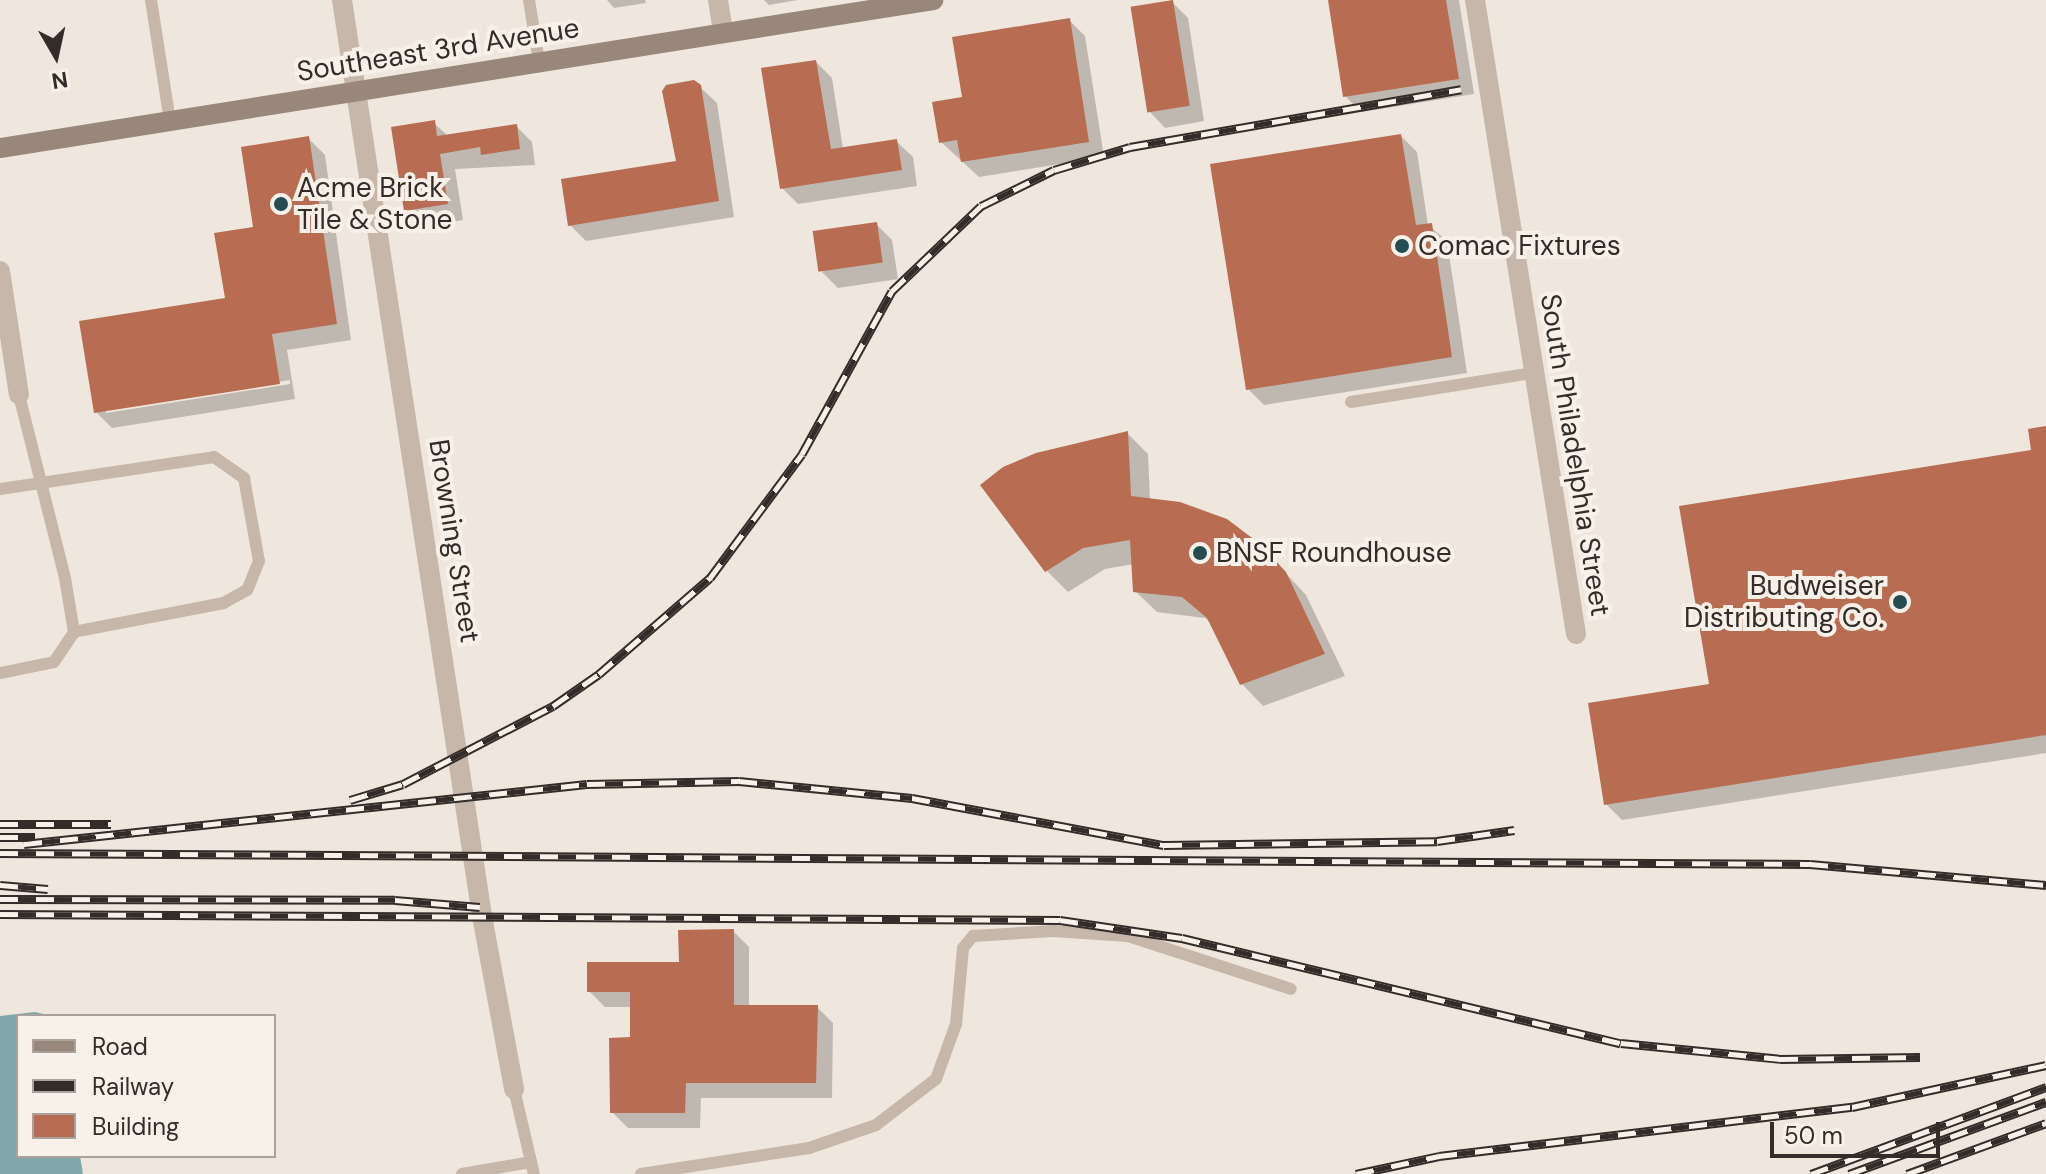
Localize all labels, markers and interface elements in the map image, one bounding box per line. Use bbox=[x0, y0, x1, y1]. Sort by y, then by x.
street label: Southeast 3rd Avenue bbox=[294, 11, 582, 89]
north arrow bbox=[16, 16, 96, 96]
text: N bbox=[50, 65, 70, 96]
place label: Acme Brick Tile & Stone bbox=[297, 171, 452, 237]
marker: Acme Brick Tile & Stone bbox=[272, 195, 290, 213]
place label: Comac Fixtures bbox=[1418, 229, 1621, 263]
marker: Comac Fixtures bbox=[1393, 237, 1411, 255]
street label: South Philadelphia Street bbox=[1533, 291, 1617, 619]
street label: Browning Street bbox=[421, 437, 487, 645]
place label: BNSF Roundhouse bbox=[1216, 536, 1452, 570]
marker: BNSF Roundhouse bbox=[1191, 544, 1209, 562]
place label: Budweiser Distributing Co. bbox=[1684, 569, 1884, 635]
marker: Budweiser Distributing Co. bbox=[1891, 593, 1909, 611]
legend bbox=[16, 1014, 276, 1158]
text: Road bbox=[92, 1031, 148, 1062]
text: Railway bbox=[92, 1071, 174, 1102]
scale bar bbox=[1774, 1106, 1944, 1156]
text: Building bbox=[92, 1111, 179, 1142]
text: 50 m bbox=[1784, 1120, 1843, 1151]

